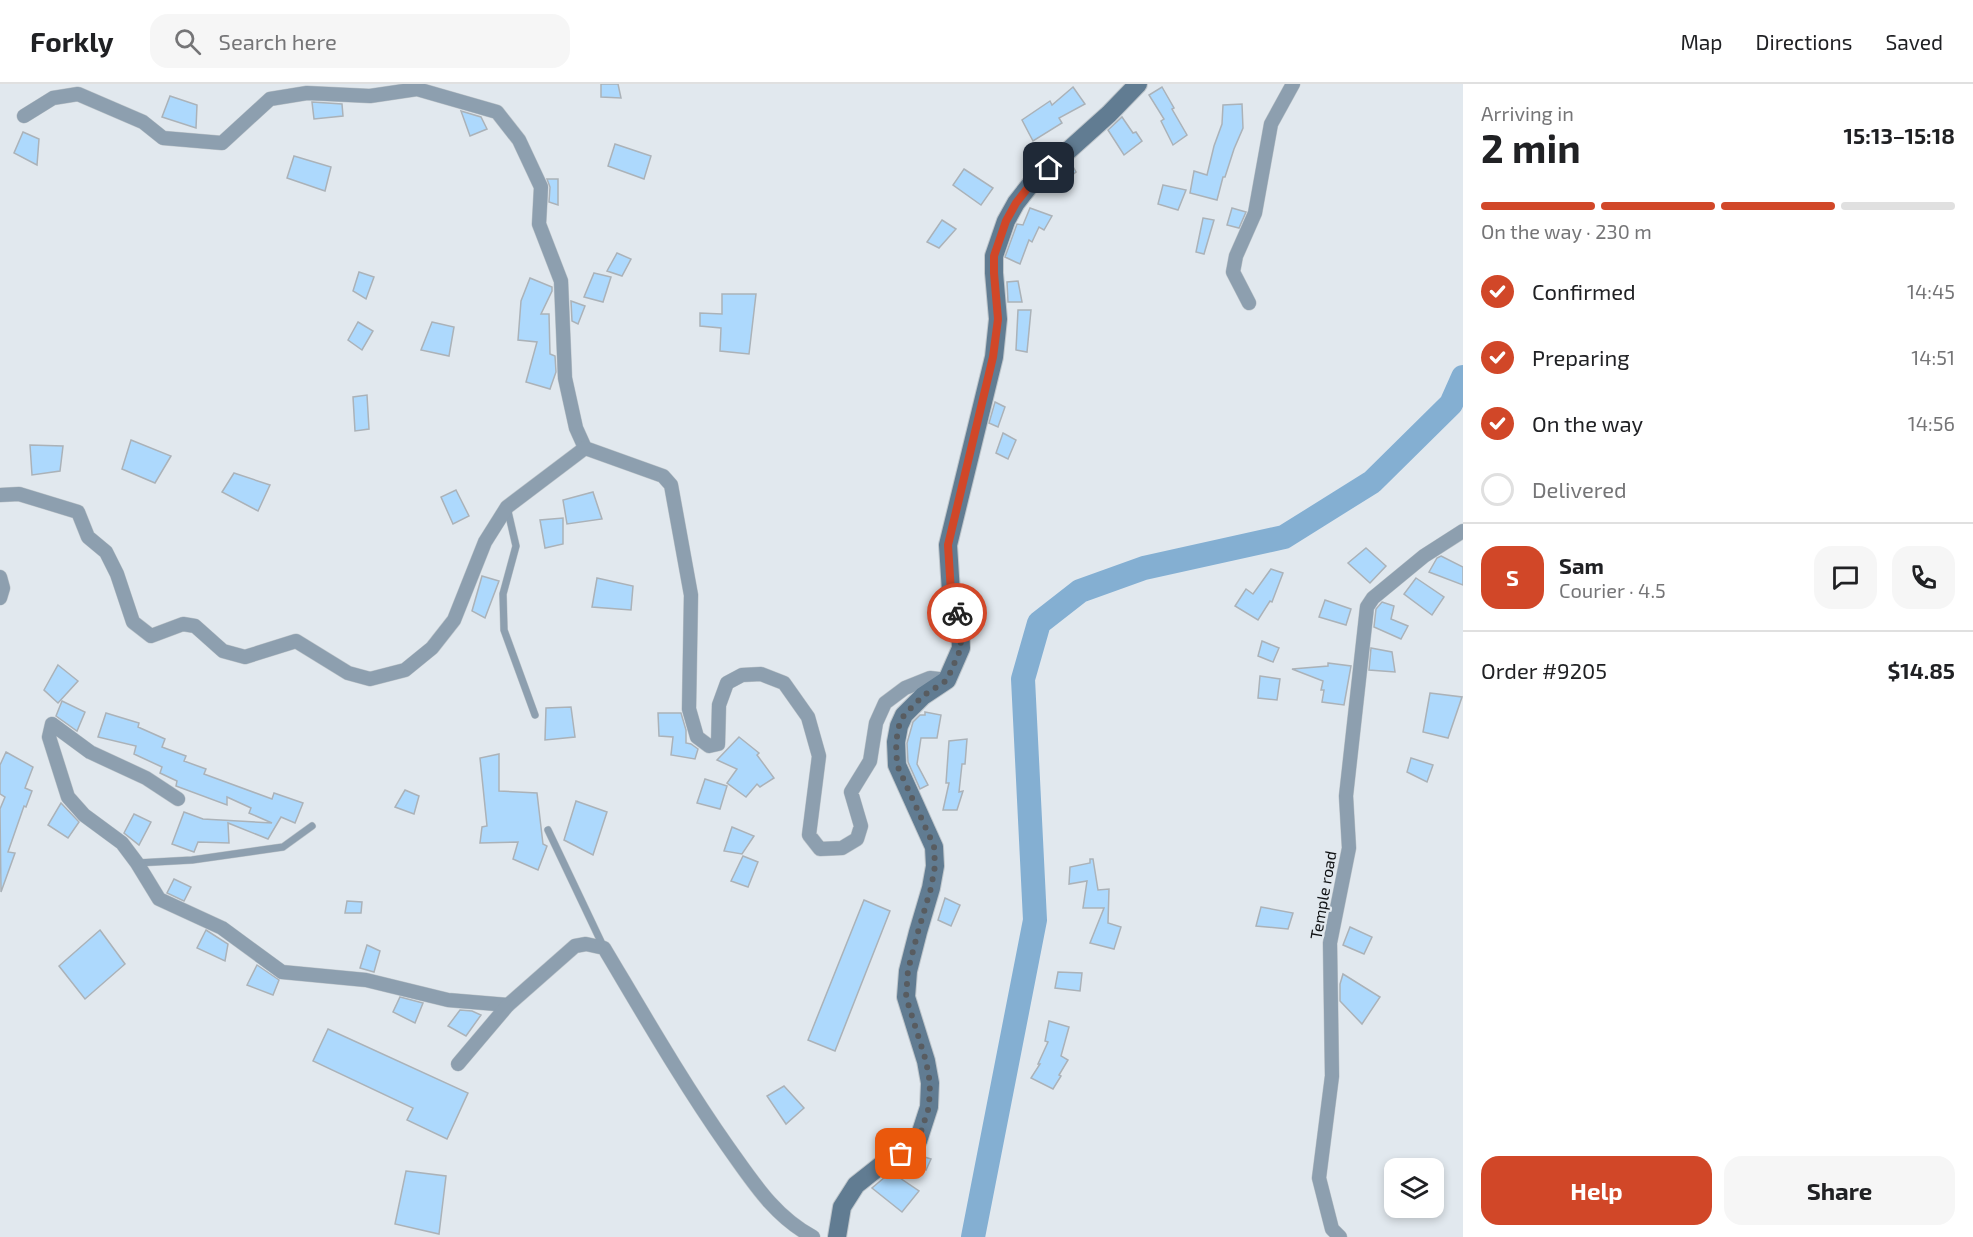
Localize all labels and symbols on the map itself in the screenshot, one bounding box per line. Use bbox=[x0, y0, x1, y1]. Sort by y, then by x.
pin bbox=[1023, 142, 1074, 193]
courier bbox=[927, 583, 987, 643]
street label: Temple road bbox=[1305, 849, 1340, 941]
pin bbox=[875, 1128, 926, 1179]

